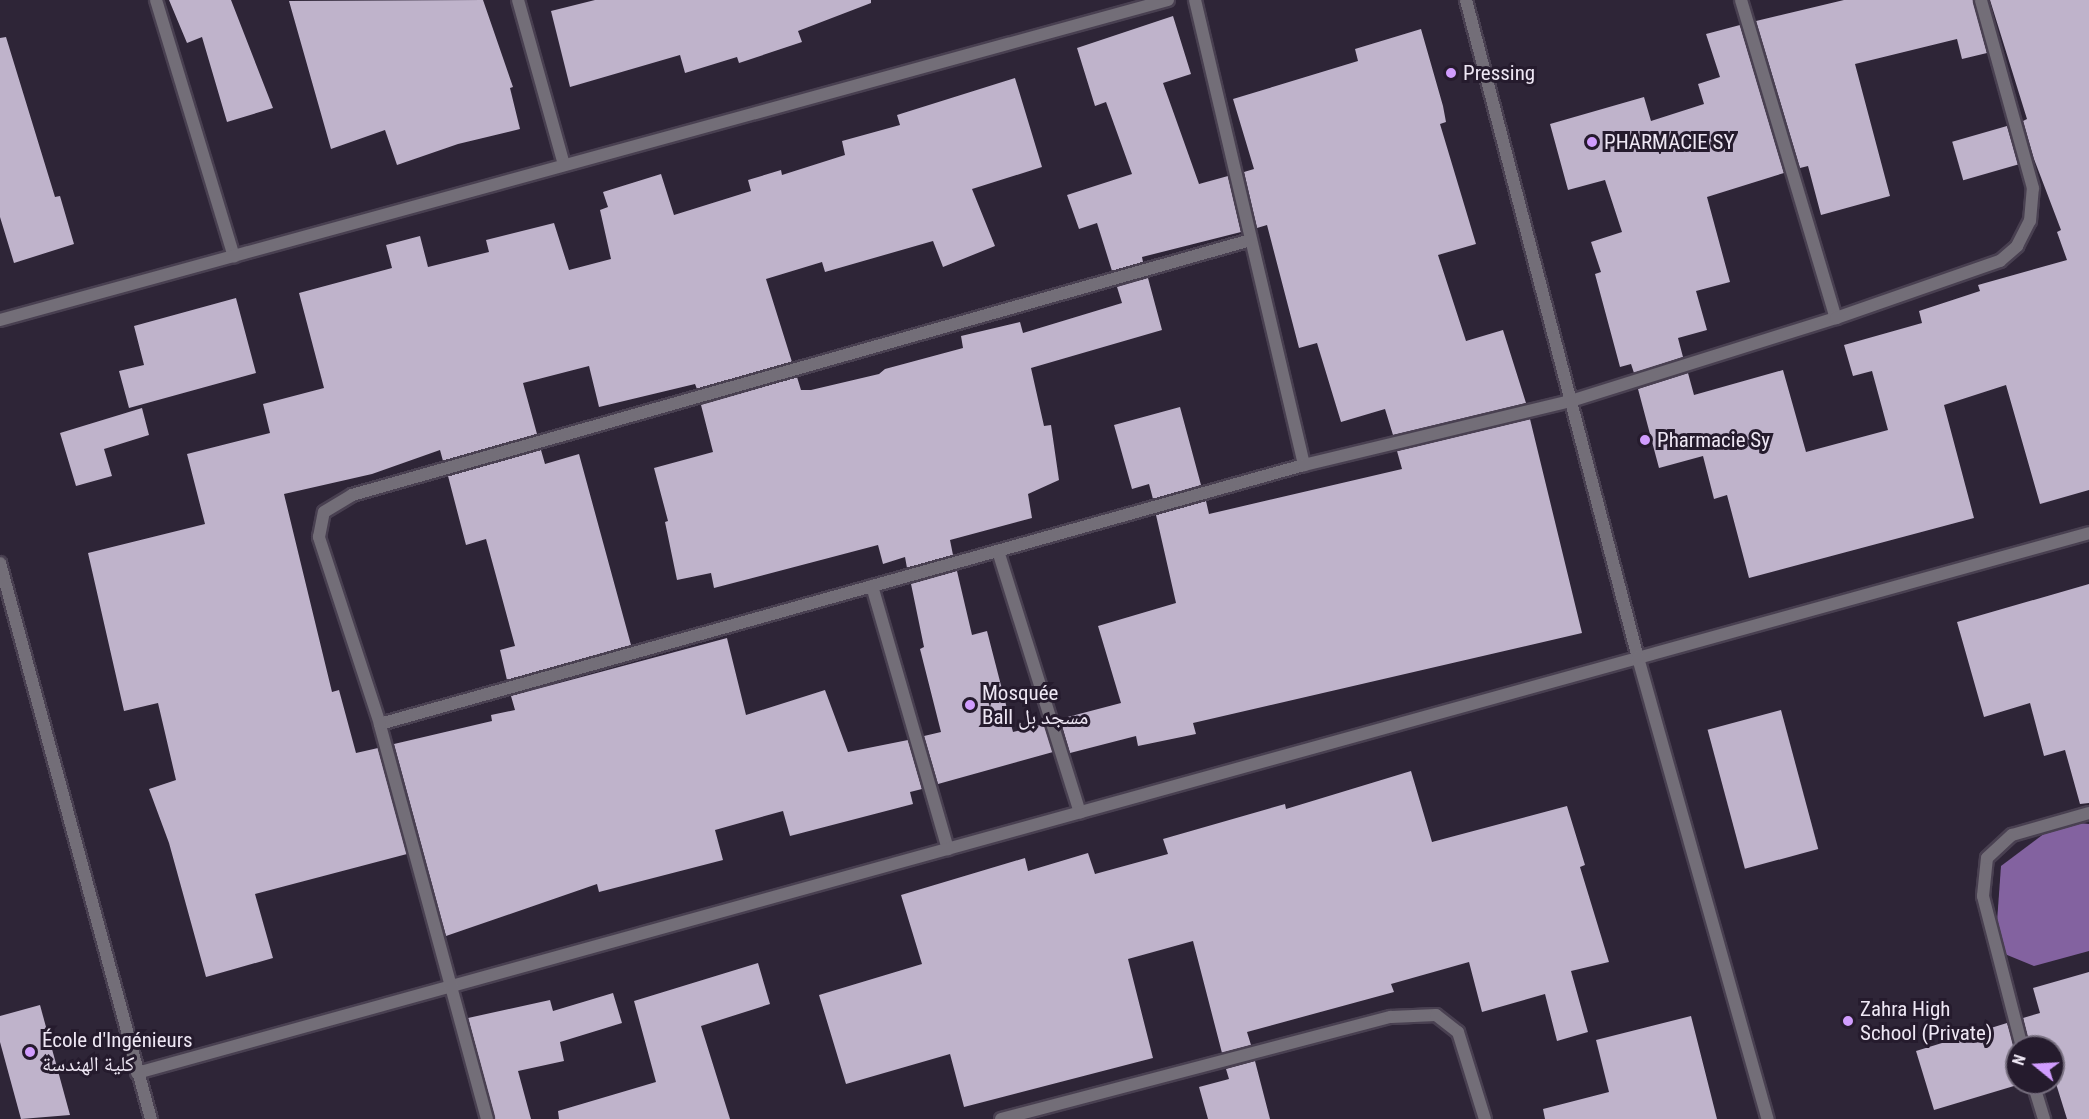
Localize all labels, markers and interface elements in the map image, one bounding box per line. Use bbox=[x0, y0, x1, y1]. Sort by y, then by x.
place label: Pressing bbox=[1463, 60, 1535, 86]
marker: Pressing bbox=[1444, 66, 1458, 80]
place label: PHARMACIE SY bbox=[1604, 129, 1734, 155]
marker: PHARMACIE SY bbox=[1585, 135, 1599, 149]
place label: Pharmacie Sy bbox=[1657, 427, 1770, 453]
marker: Pharmacie Sy bbox=[1638, 433, 1652, 447]
place label: Mosquée Ball مسجد بل bbox=[982, 680, 1088, 730]
marker: Mosquée Ball مسجد بل bbox=[963, 698, 977, 712]
place label: Zahra High School (Private) bbox=[1860, 996, 1993, 1046]
marker: Zahra High School (Private) bbox=[1841, 1014, 1855, 1028]
place label: École d'Ingénieurs كلية الهندسة bbox=[42, 1027, 193, 1077]
north arrow bbox=[2005, 1035, 2065, 1095]
marker: École d'Ingénieurs كلية الهندسة bbox=[23, 1045, 37, 1059]
text: N bbox=[2009, 1052, 2030, 1068]

